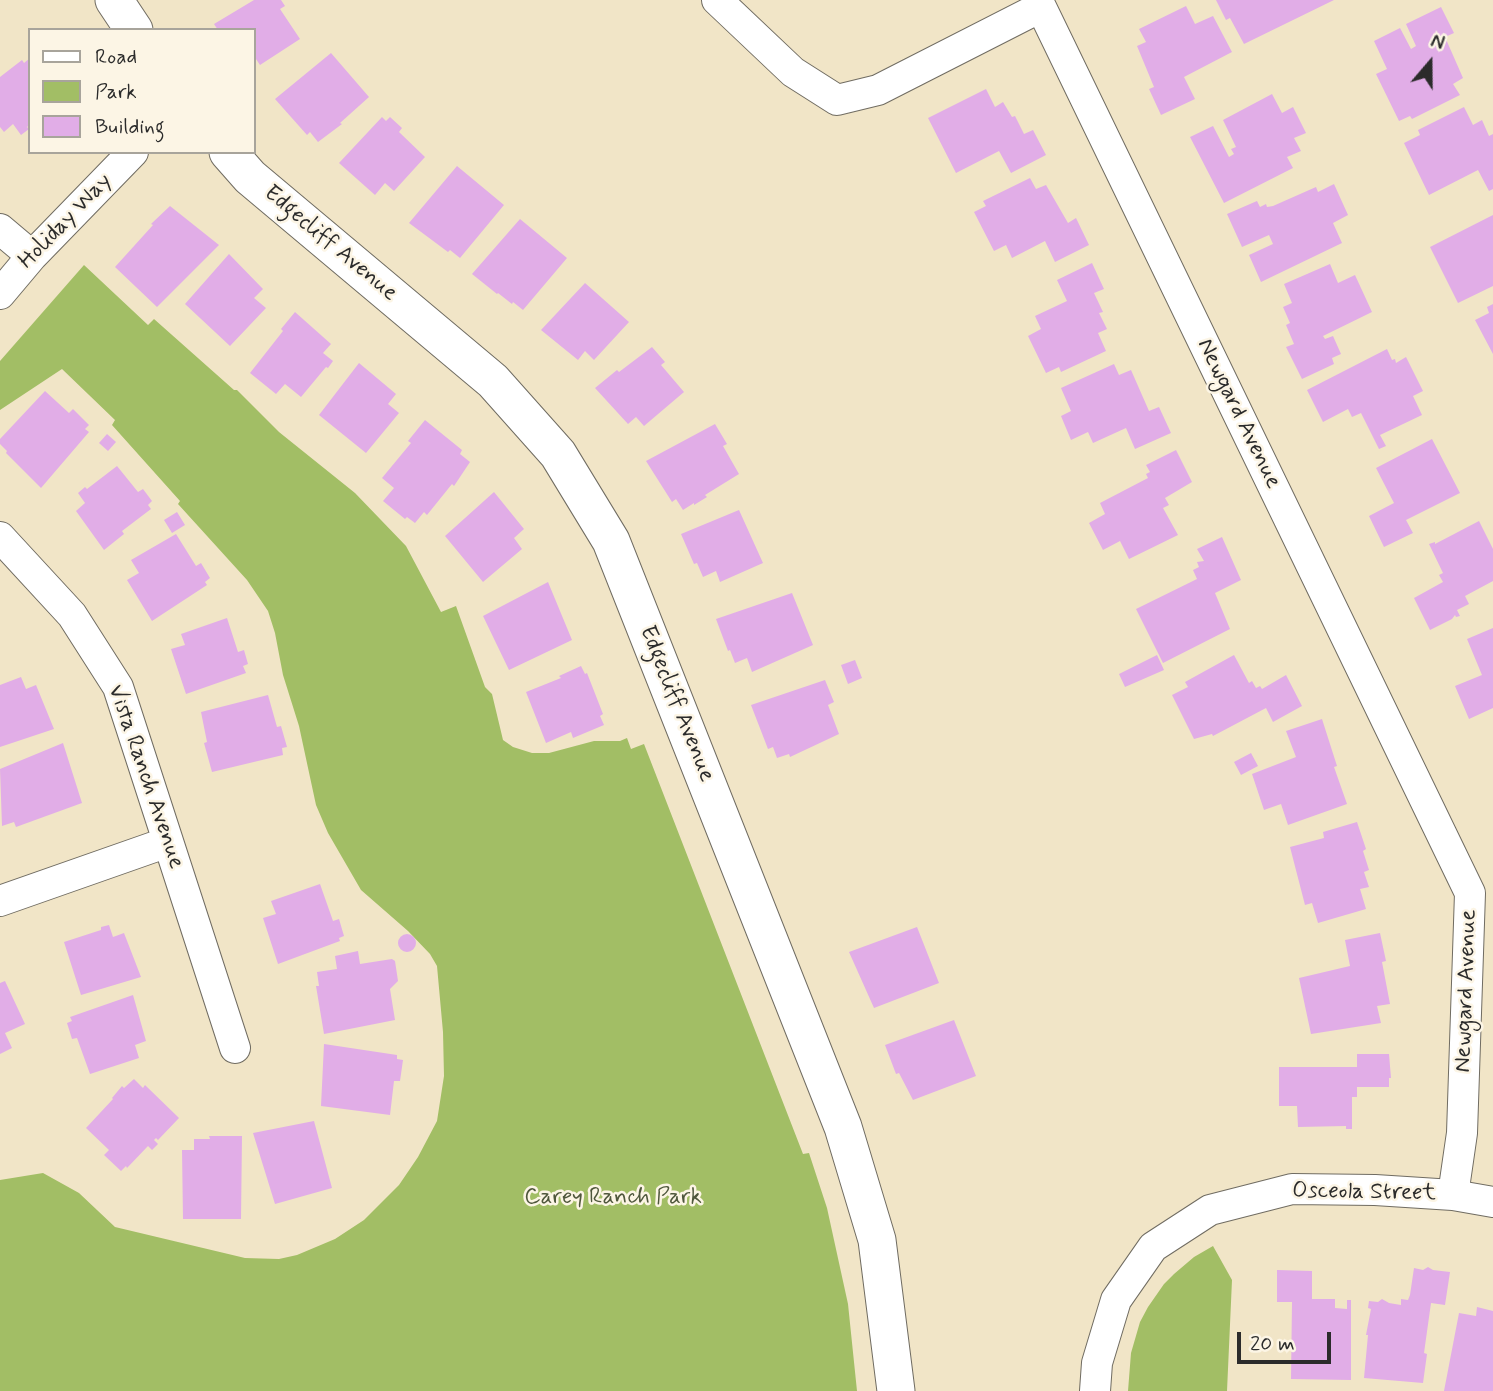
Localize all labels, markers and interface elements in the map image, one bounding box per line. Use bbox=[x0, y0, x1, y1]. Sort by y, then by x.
legend bbox=[28, 28, 256, 154]
north arrow bbox=[1395, 28, 1465, 98]
text: N bbox=[1427, 29, 1448, 57]
text: Road bbox=[95, 43, 137, 71]
text: Park bbox=[95, 78, 137, 106]
text: Building bbox=[95, 113, 165, 141]
street label: Holiday Way bbox=[14, 168, 118, 276]
street label: Edgecliff Avenue bbox=[258, 180, 402, 308]
street label: Newgard Avenue bbox=[1190, 335, 1286, 493]
street label: Edgecliff Avenue bbox=[632, 622, 720, 786]
street label: Vista Ranch Avenue bbox=[101, 681, 189, 873]
street label: Newgard Avenue bbox=[1450, 909, 1484, 1073]
street label: Osceola Street bbox=[1292, 1178, 1436, 1208]
park label: Carey Ranch Park bbox=[524, 1184, 702, 1212]
scale bar bbox=[1241, 1318, 1336, 1362]
text: 20 m bbox=[1250, 1330, 1295, 1358]

